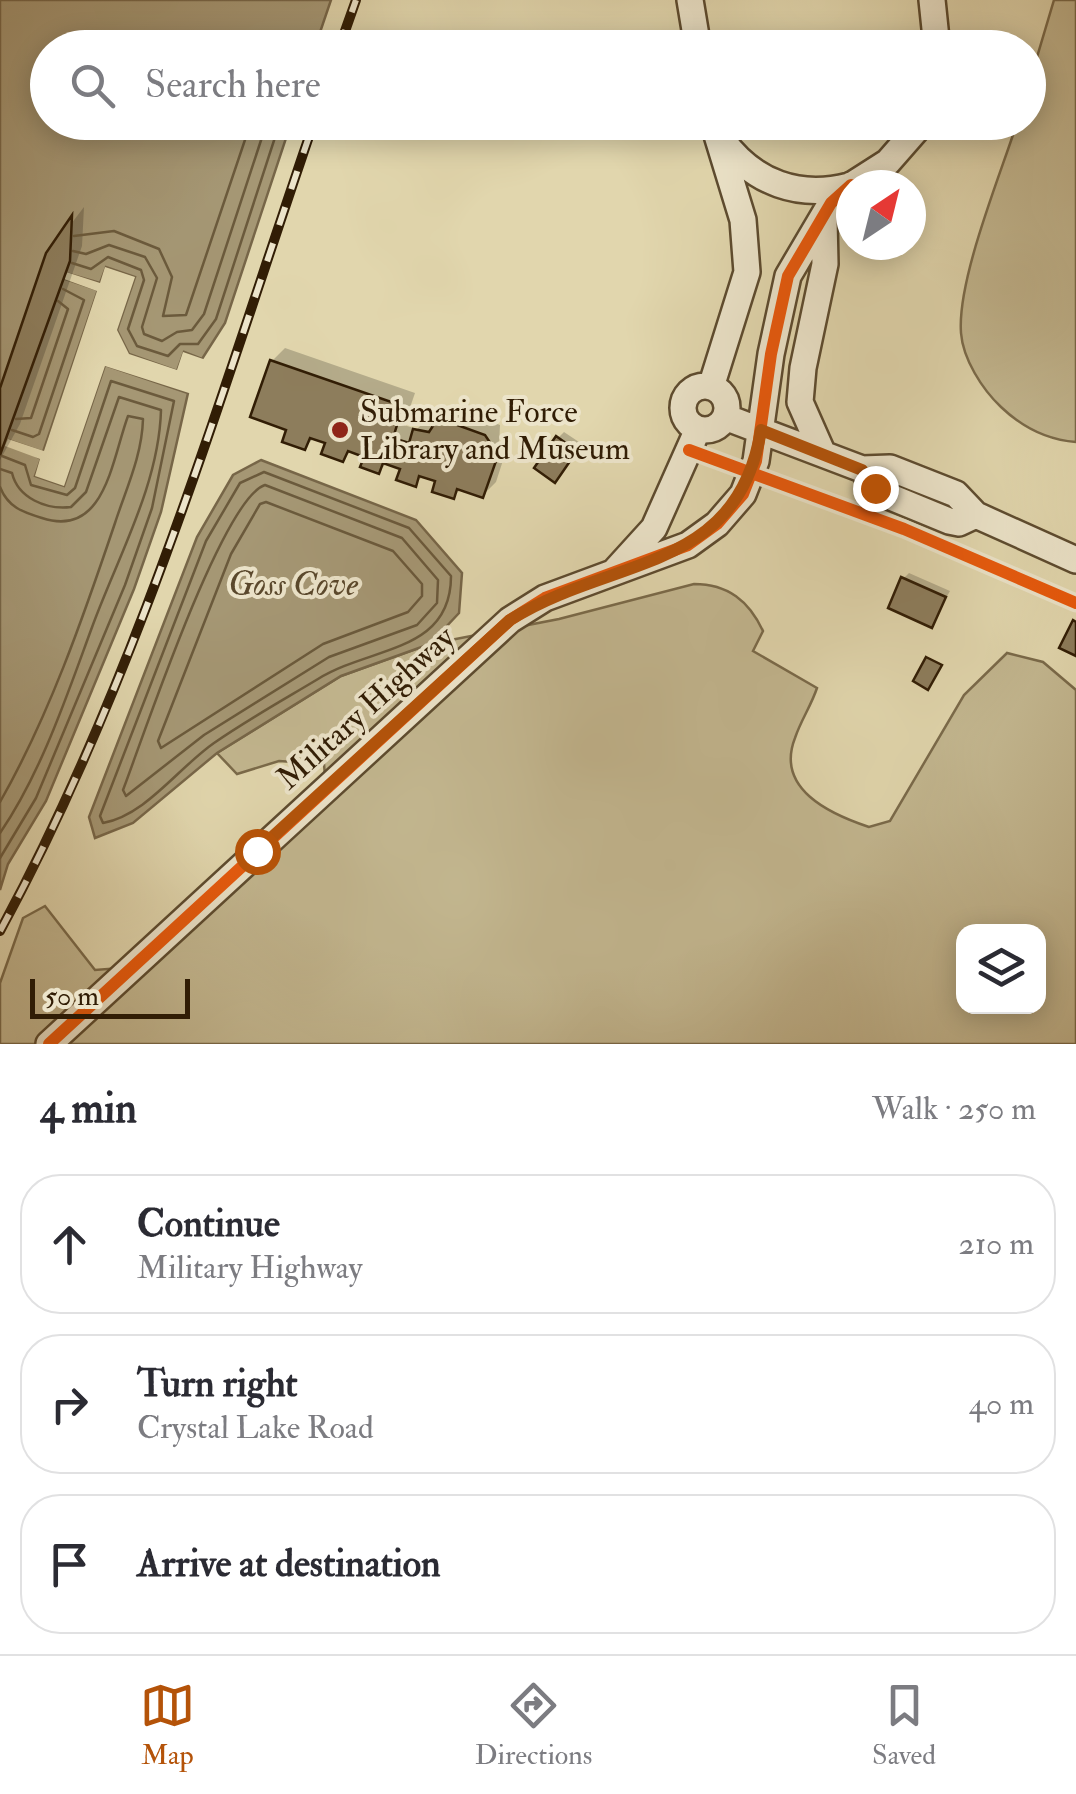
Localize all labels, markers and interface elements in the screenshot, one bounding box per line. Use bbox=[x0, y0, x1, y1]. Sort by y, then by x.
search box bbox=[30, 30, 1046, 140]
icon: search bbox=[65, 58, 120, 113]
text: Search here bbox=[145, 61, 321, 109]
north arrow bbox=[836, 170, 926, 260]
place label: Submarine Force Library and Museum bbox=[360, 392, 630, 469]
marker: Submarine Force Library and Museum bbox=[329, 419, 351, 441]
route end bbox=[853, 466, 899, 512]
water label: Goss Cove bbox=[228, 562, 358, 606]
street label: Military Highway bbox=[269, 617, 464, 798]
route start bbox=[235, 829, 281, 875]
map controls bbox=[956, 924, 1046, 1014]
button: layers bbox=[956, 924, 1046, 1014]
scale bar bbox=[30, 974, 190, 1018]
text: 50 m bbox=[45, 979, 99, 1014]
text: 4 min bbox=[40, 1083, 137, 1135]
text: Walk · 250 m bbox=[872, 1089, 1036, 1129]
text: Continue bbox=[137, 1200, 280, 1248]
icon: ahead bbox=[42, 1217, 97, 1272]
text: 210 m bbox=[959, 1224, 1034, 1264]
text: Military Highway bbox=[137, 1248, 363, 1288]
text: Turn right bbox=[137, 1360, 298, 1408]
icon: right bbox=[42, 1377, 97, 1432]
text: 40 m bbox=[969, 1384, 1034, 1424]
text: Crystal Lake Road bbox=[137, 1408, 374, 1448]
icon: arrive bbox=[42, 1537, 97, 1592]
text: Arrive at destination bbox=[137, 1540, 441, 1588]
tab: Map bbox=[140, 1678, 195, 1773]
tab: Directions bbox=[475, 1678, 592, 1773]
tab: Saved bbox=[872, 1678, 936, 1773]

